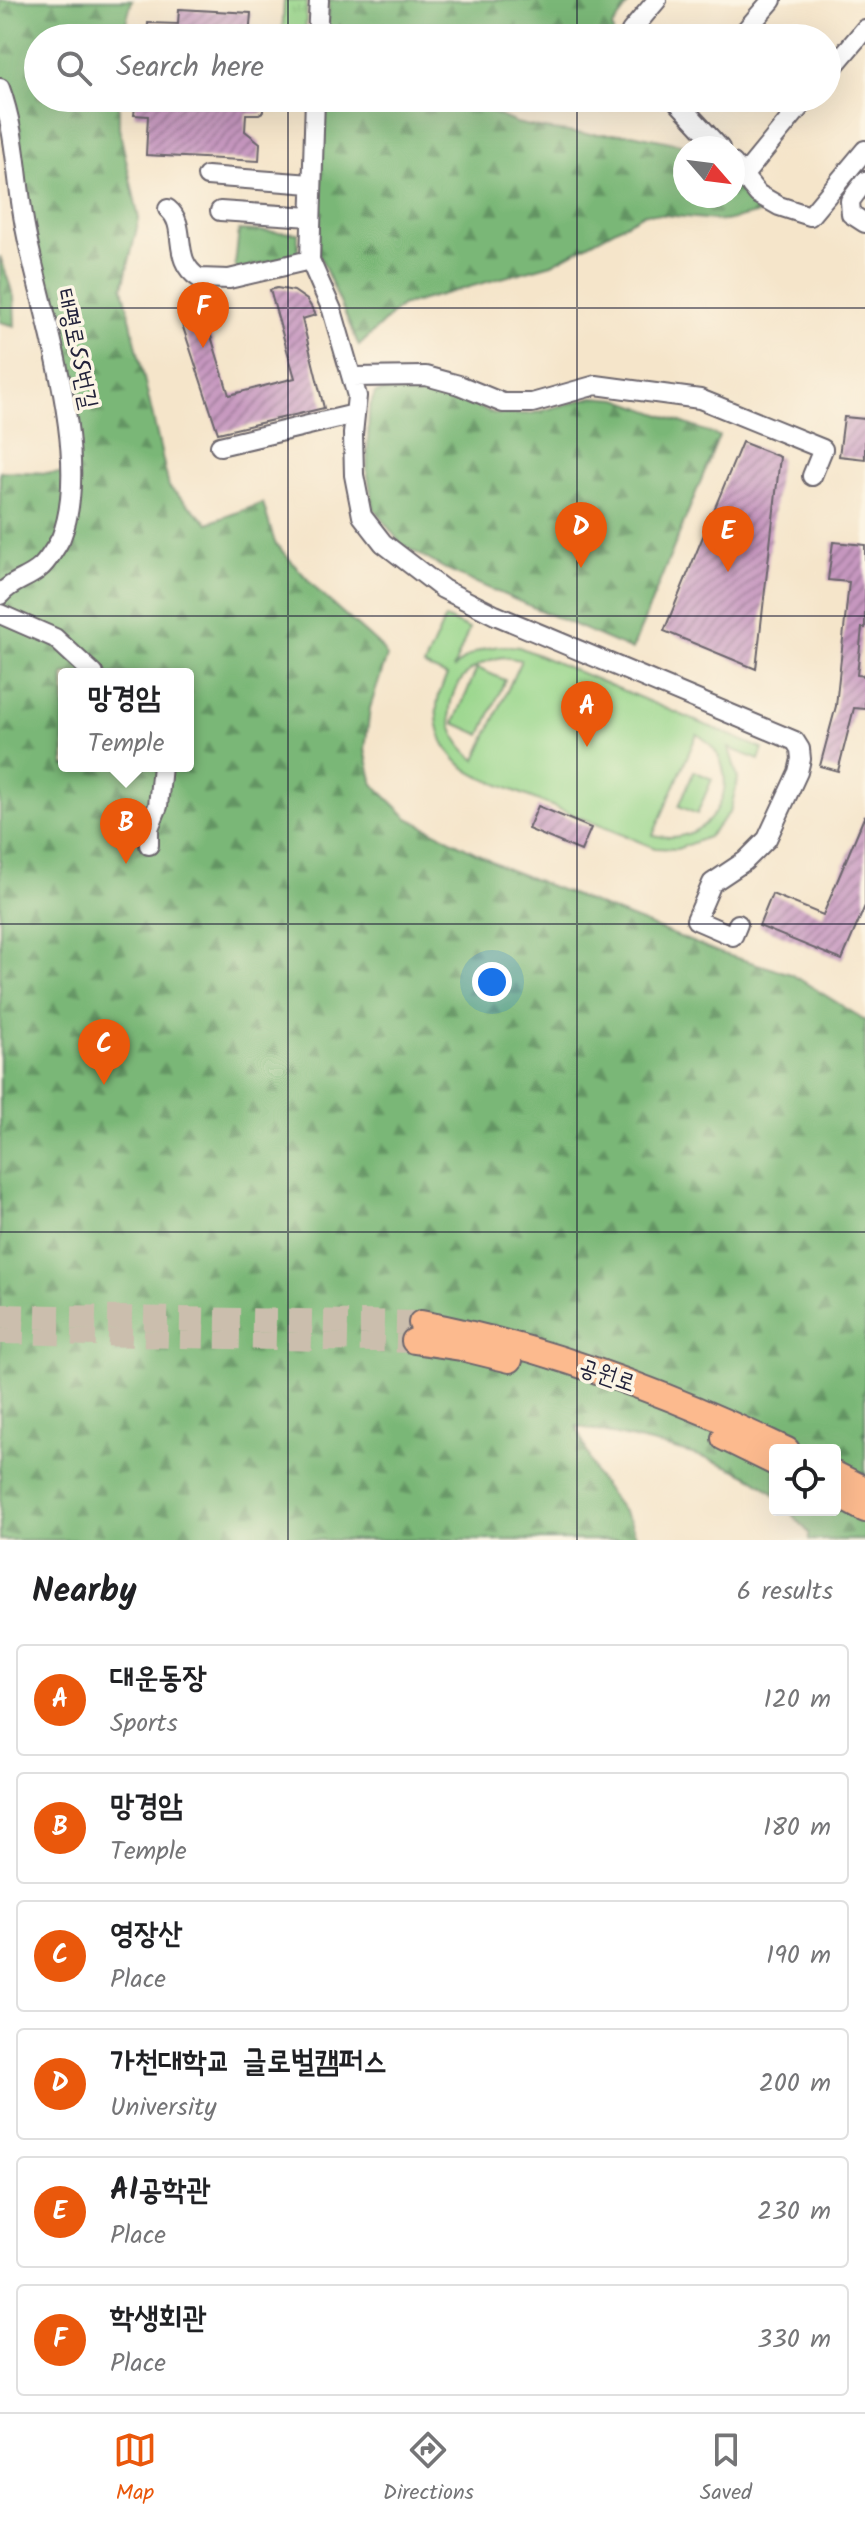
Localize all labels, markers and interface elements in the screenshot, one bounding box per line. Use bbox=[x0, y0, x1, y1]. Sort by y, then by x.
search box bbox=[24, 24, 841, 112]
text: Search here bbox=[116, 44, 264, 92]
icon: search bbox=[52, 46, 96, 90]
north arrow bbox=[673, 136, 745, 208]
pin: F bbox=[177, 282, 229, 348]
street label: 태평로55번길 bbox=[44, 285, 108, 413]
pin: D bbox=[555, 502, 607, 568]
pin: E bbox=[702, 506, 754, 572]
popup bbox=[58, 668, 194, 772]
text: 망경암 bbox=[88, 675, 160, 723]
pin: A bbox=[561, 681, 613, 747]
text: Temple bbox=[88, 723, 164, 765]
pin: B bbox=[100, 798, 152, 864]
your location bbox=[472, 962, 512, 1002]
pin: C bbox=[78, 1019, 130, 1085]
street label: 공원로 bbox=[573, 1348, 641, 1404]
map controls bbox=[769, 1444, 841, 1516]
button: locate bbox=[769, 1444, 841, 1516]
text: Nearby bbox=[32, 1565, 137, 1619]
text: 6 results bbox=[737, 1571, 833, 1613]
text: 대운동장 bbox=[110, 1655, 207, 1703]
text: A bbox=[52, 1679, 68, 1721]
text: 120 m bbox=[764, 1679, 831, 1721]
text: Sports bbox=[110, 1703, 178, 1745]
text: 망경암 bbox=[110, 1783, 182, 1831]
text: B bbox=[52, 1807, 68, 1849]
text: 180 m bbox=[763, 1807, 831, 1849]
text: Temple bbox=[110, 1831, 187, 1873]
text: 영장산 bbox=[110, 1911, 182, 1959]
text: C bbox=[52, 1935, 68, 1977]
text: 190 m bbox=[766, 1935, 831, 1977]
text: Place bbox=[110, 1959, 166, 2001]
text: 가천대학교 글로벌캠퍼스 bbox=[110, 2039, 387, 2087]
text: D bbox=[51, 2063, 69, 2105]
text: 200 m bbox=[759, 2063, 831, 2105]
text: University bbox=[110, 2087, 216, 2129]
text: AI공학관 bbox=[110, 2167, 211, 2215]
text: E bbox=[53, 2191, 67, 2233]
text: 230 m bbox=[757, 2191, 831, 2233]
text: Place bbox=[110, 2215, 166, 2257]
text: 학생회관 bbox=[110, 2295, 207, 2343]
text: F bbox=[53, 2319, 67, 2361]
text: 330 m bbox=[757, 2319, 831, 2361]
text: Place bbox=[110, 2343, 166, 2385]
tab: Map bbox=[113, 2428, 157, 2511]
tab: Directions bbox=[383, 2428, 474, 2511]
tab: Saved bbox=[700, 2428, 752, 2511]

